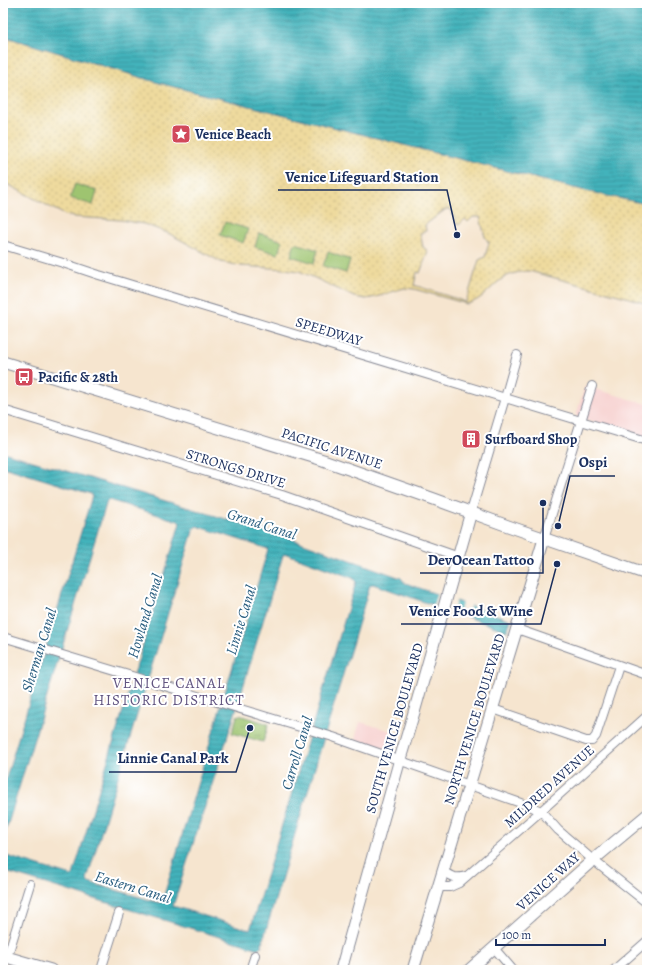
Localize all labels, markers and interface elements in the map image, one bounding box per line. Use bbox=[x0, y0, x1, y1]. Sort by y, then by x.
place icon: Venice Beach bbox=[170, 123, 192, 145]
place label: Venice Beach bbox=[194, 125, 272, 144]
callout: Venice Lifeguard Station bbox=[278, 163, 447, 190]
text: Venice Lifeguard Station bbox=[284, 167, 439, 187]
street label: SPEEDWAY bbox=[293, 312, 365, 351]
bus stop icon: Pacific & 28th bbox=[13, 366, 35, 388]
place label: Pacific & 28th bbox=[38, 368, 118, 387]
street label: PACIFIC AVENUE bbox=[279, 423, 385, 474]
building icon: Surfboard Shop bbox=[460, 428, 482, 450]
place label: Surfboard Shop bbox=[485, 430, 578, 449]
street label: STRONGS DRIVE bbox=[184, 444, 288, 493]
callout: Ospi bbox=[570, 449, 615, 476]
text: Ospi bbox=[579, 452, 608, 472]
water label: Grand Canal bbox=[225, 503, 300, 545]
callout: DevOcean Tattoo bbox=[420, 546, 543, 573]
text: DevOcean Tattoo bbox=[428, 550, 534, 570]
water label: Howland Canal bbox=[123, 571, 167, 661]
water label: Linnie Canal bbox=[221, 583, 261, 657]
callout: Venice Food & Wine bbox=[401, 597, 541, 624]
text: Venice Food & Wine bbox=[408, 601, 533, 621]
water label: Sherman Canal bbox=[17, 605, 61, 695]
street label: NORTH VENICE BOULEVARD bbox=[439, 631, 510, 807]
street label: SOUTH VENICE BOULEVARD bbox=[361, 641, 428, 816]
district label: VENICE CANAL HISTORIC DISTRICT bbox=[93, 673, 245, 710]
water label: Carroll Canal bbox=[276, 714, 318, 792]
street label: MILDRED AVENUE bbox=[500, 741, 599, 832]
callout: Linnie Canal Park bbox=[109, 745, 236, 772]
text: Linnie Canal Park bbox=[117, 748, 229, 768]
street label: VENICE WAY bbox=[512, 847, 585, 916]
water label: Eastern Canal bbox=[93, 866, 174, 908]
scale bar bbox=[496, 921, 605, 947]
text: 100 m bbox=[502, 927, 531, 943]

